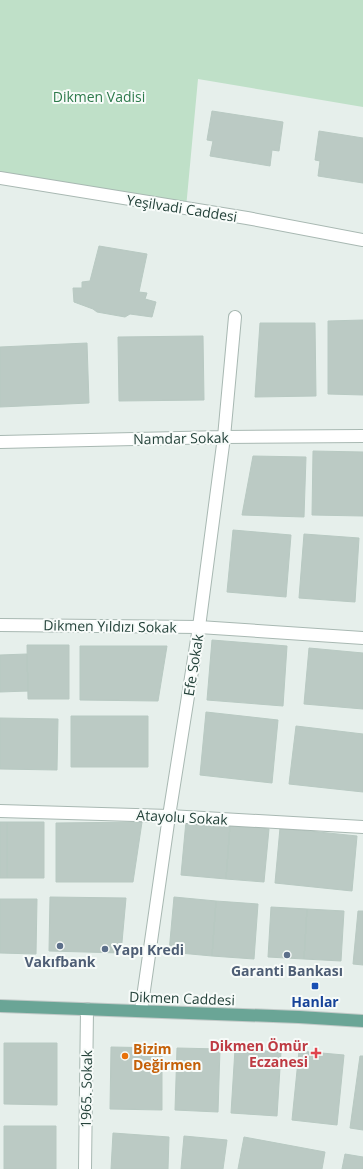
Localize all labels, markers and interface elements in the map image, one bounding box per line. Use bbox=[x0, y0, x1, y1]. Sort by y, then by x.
park label: Dikmen Vadisi bbox=[53, 87, 145, 106]
street label: Yeşilvadi Caddesi bbox=[125, 190, 239, 226]
street label: Namdar Sokak bbox=[133, 428, 230, 448]
street label: Dikmen Yıldızı Sokak bbox=[43, 615, 177, 637]
street label: Efe Sokak bbox=[179, 632, 207, 697]
street label: Atayolu Sokak bbox=[136, 805, 229, 829]
place label: Yapı Kredi bbox=[113, 940, 184, 959]
marker: Vakıfbank bbox=[55, 941, 65, 951]
marker: Yapı Kredi bbox=[100, 944, 110, 954]
marker: Garanti Bankası bbox=[282, 950, 292, 960]
place label: Vakıfbank bbox=[24, 952, 96, 971]
place label: Garanti Bankası bbox=[231, 961, 343, 980]
marker: Hanlar bbox=[310, 981, 320, 991]
street label: Dikmen Caddesi bbox=[129, 987, 235, 1009]
place label: Hanlar bbox=[291, 992, 339, 1011]
place label: Dikmen Ömür Eczanesi bbox=[209, 1036, 309, 1071]
place label: Bizim Değirmen bbox=[133, 1039, 201, 1074]
marker: Dikmen Ömür Eczanesi bbox=[311, 1048, 321, 1058]
street label: 1965. Sokak bbox=[76, 1049, 96, 1128]
marker: Bizim Değirmen bbox=[120, 1051, 130, 1061]

